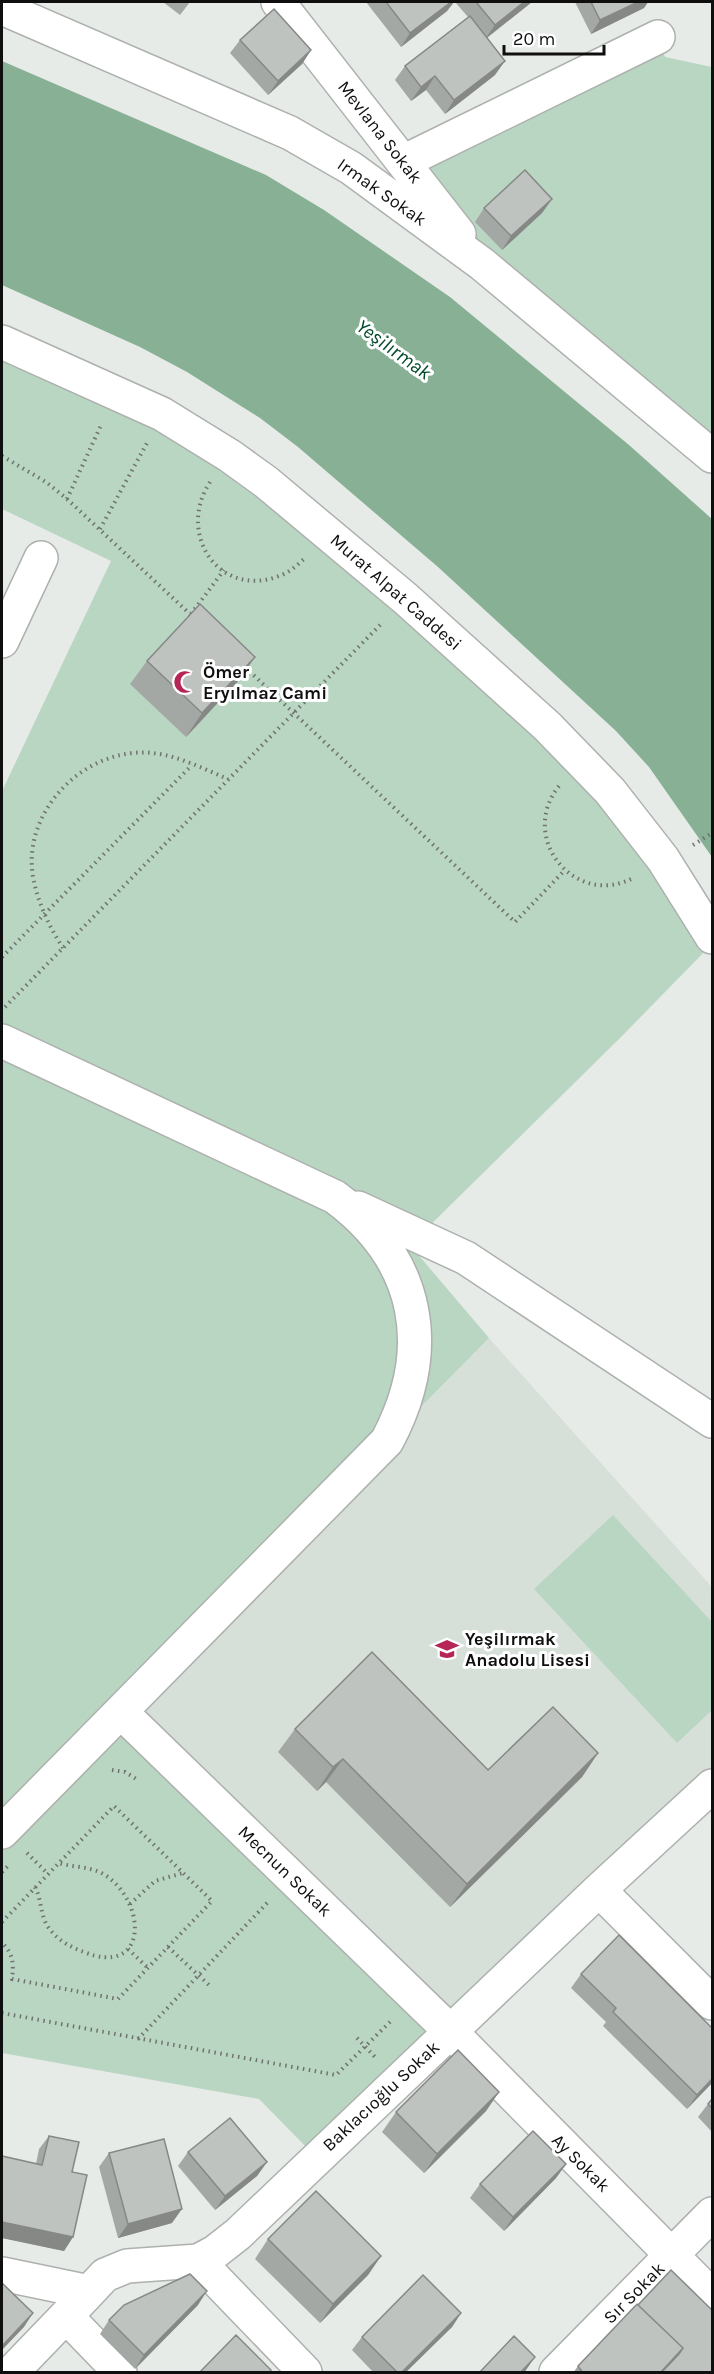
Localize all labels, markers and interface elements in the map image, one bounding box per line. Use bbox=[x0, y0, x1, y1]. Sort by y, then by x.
scale bar bbox=[504, 18, 604, 56]
text: 20 m bbox=[513, 28, 555, 50]
street label: Mevlana Sokak bbox=[333, 76, 427, 188]
street label: Irmak Sokak bbox=[333, 153, 431, 231]
water label: Yeşilırmak bbox=[352, 314, 436, 385]
street label: Murat Alpat Caddesi bbox=[326, 529, 466, 655]
place label: Ömer Eryılmaz Cami bbox=[203, 661, 327, 704]
mosque icon: Ömer Eryılmaz Cami bbox=[172, 669, 198, 695]
place label: Yeşilırmak Anadolu Lisesi bbox=[465, 1628, 590, 1671]
school or university icon: Yeşilırmak Anadolu Lisesi bbox=[434, 1636, 460, 1662]
street label: Mecnun Sokak bbox=[234, 1821, 336, 1921]
street label: Baklacıoğlu Sokak bbox=[318, 2036, 444, 2156]
street label: Ay Sokak bbox=[547, 2129, 615, 2197]
street label: Sır Sokak bbox=[599, 2258, 669, 2328]

